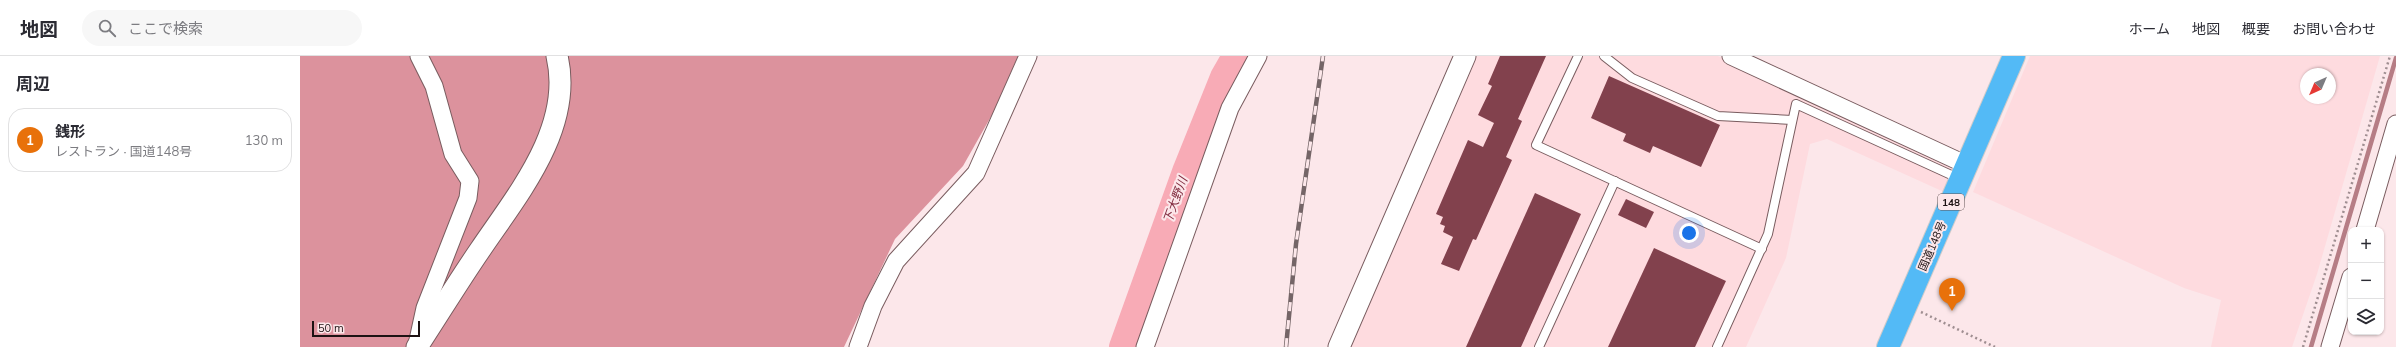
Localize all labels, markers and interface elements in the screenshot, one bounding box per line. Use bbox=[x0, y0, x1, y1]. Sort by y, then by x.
search box bbox=[82, 10, 362, 46]
text: 地図 bbox=[20, 17, 58, 41]
icon: search bbox=[96, 17, 118, 39]
text: ここで検索 bbox=[128, 19, 203, 38]
text: ホーム bbox=[2128, 20, 2170, 38]
text: 地図 bbox=[2192, 20, 2220, 38]
text: 概要 bbox=[2242, 20, 2270, 38]
text: お問い合わせ bbox=[2292, 20, 2376, 38]
north arrow bbox=[2300, 68, 2336, 104]
text: 周辺 bbox=[16, 73, 50, 94]
text: 銭形 bbox=[55, 122, 85, 141]
text: 1 bbox=[26, 132, 34, 148]
text: 130 m bbox=[245, 132, 283, 148]
text: レストラン · 国道148号 bbox=[55, 143, 192, 159]
water label: 下大野川 bbox=[1160, 173, 1191, 225]
road number: 148 bbox=[1938, 194, 1964, 210]
street label: 国道148号 bbox=[1915, 219, 1949, 273]
your location bbox=[1679, 223, 1699, 243]
map controls bbox=[2348, 227, 2384, 335]
button: + bbox=[2348, 227, 2384, 263]
button: − bbox=[2348, 263, 2384, 299]
pin: 1 bbox=[1939, 278, 1965, 311]
button: layers bbox=[2348, 299, 2384, 335]
scale bar bbox=[312, 319, 420, 338]
text: 50 m bbox=[318, 321, 344, 335]

